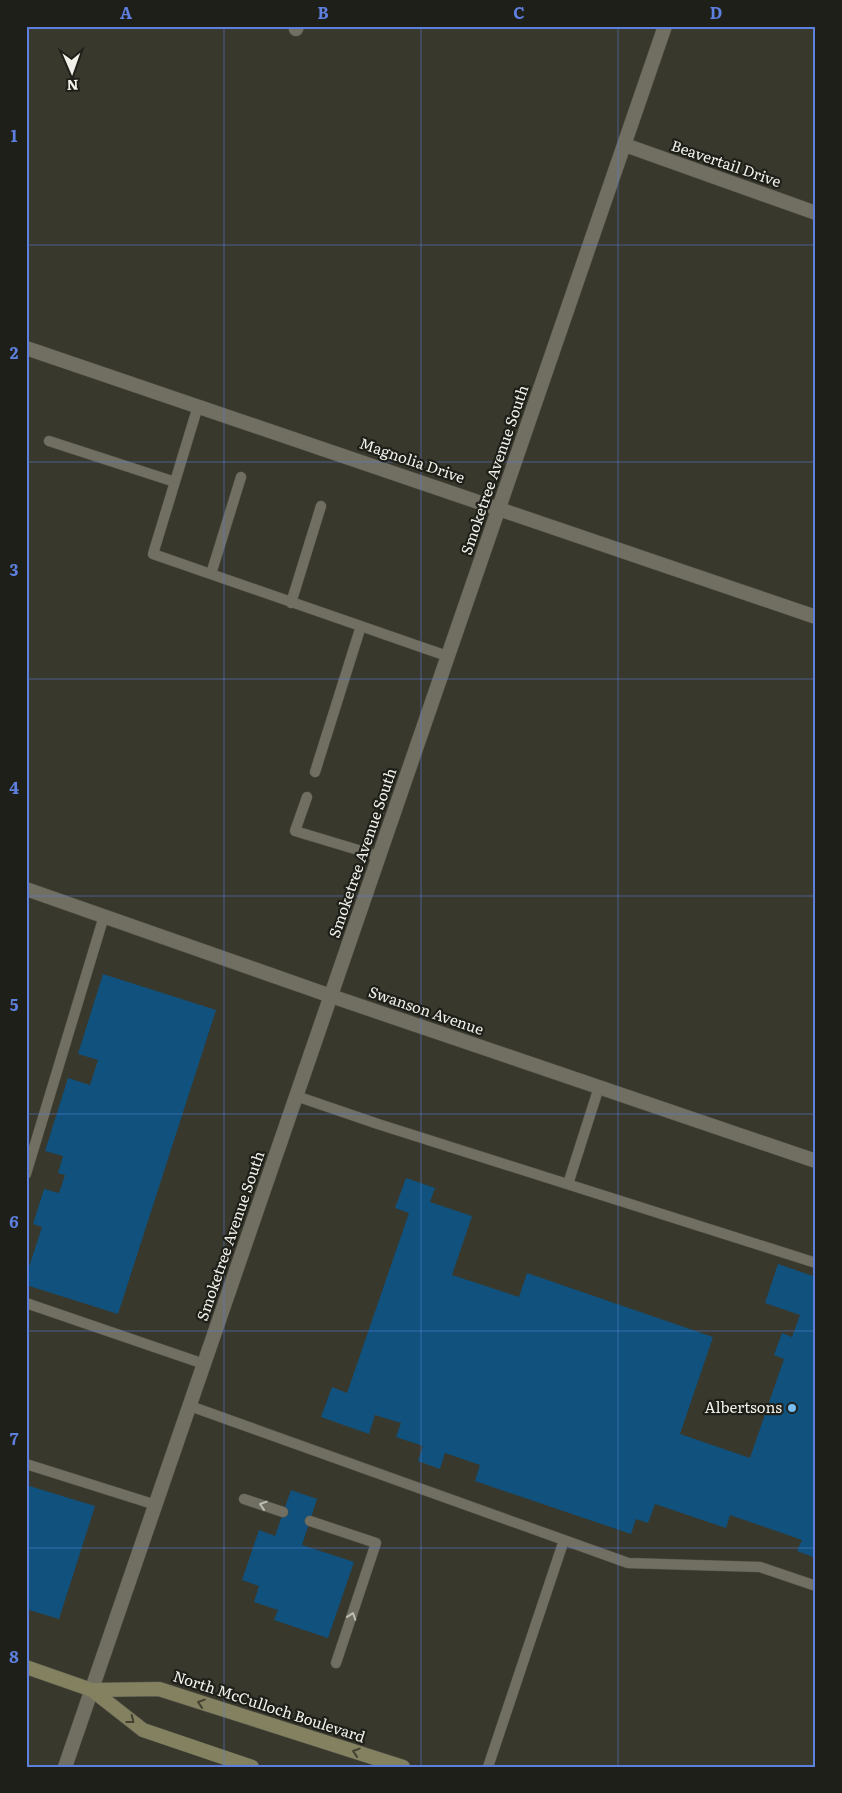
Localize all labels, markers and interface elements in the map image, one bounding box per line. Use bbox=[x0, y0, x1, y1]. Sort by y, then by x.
text: A bbox=[120, 0, 132, 24]
text: B bbox=[317, 0, 329, 24]
text: C bbox=[513, 0, 525, 24]
text: D bbox=[710, 0, 722, 24]
north arrow bbox=[48, 48, 98, 98]
text: N bbox=[66, 76, 79, 96]
text: 1 bbox=[11, 123, 18, 147]
street label: Beavertail Drive bbox=[668, 133, 785, 192]
text: 2 bbox=[10, 340, 19, 364]
street label: Smoketree Avenue South bbox=[454, 381, 533, 558]
street label: Magnolia Drive bbox=[357, 431, 468, 488]
text: 3 bbox=[10, 557, 19, 581]
street label: Smoketree Avenue South bbox=[322, 764, 401, 941]
text: 4 bbox=[9, 775, 19, 799]
street label: Swanson Avenue bbox=[366, 979, 487, 1040]
text: 5 bbox=[10, 992, 19, 1016]
street label: Smoketree Avenue South bbox=[190, 1147, 269, 1324]
text: 6 bbox=[9, 1209, 19, 1233]
place label: Albertsons bbox=[704, 1395, 782, 1418]
marker: Albertsons bbox=[786, 1402, 798, 1414]
text: 7 bbox=[10, 1426, 19, 1450]
one-way arrow bbox=[260, 1501, 268, 1511]
one-way arrow bbox=[346, 1613, 356, 1621]
text: 8 bbox=[9, 1644, 19, 1668]
street label: North McCulloch Boulevard bbox=[170, 1664, 368, 1748]
one-way arrow bbox=[198, 1698, 206, 1708]
one-way arrow bbox=[125, 1715, 134, 1723]
one-way arrow bbox=[353, 1748, 361, 1758]

